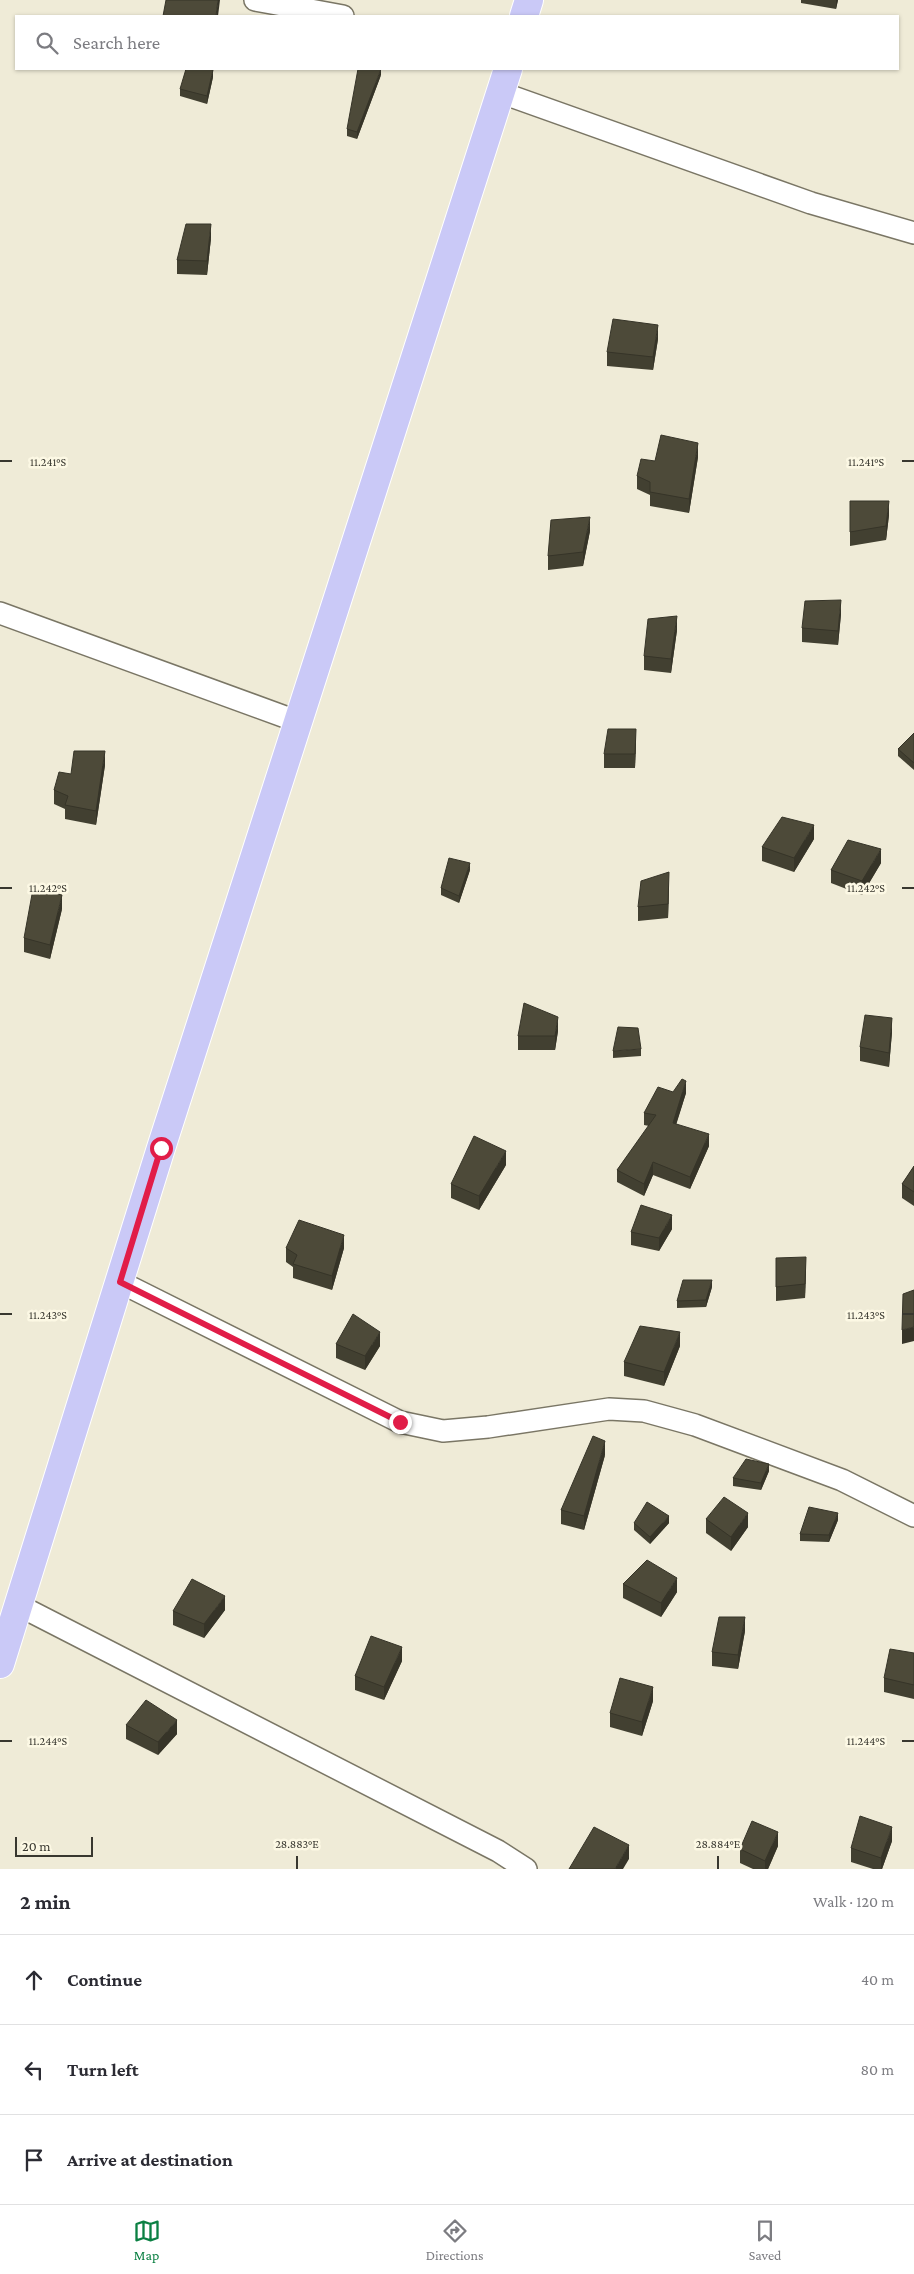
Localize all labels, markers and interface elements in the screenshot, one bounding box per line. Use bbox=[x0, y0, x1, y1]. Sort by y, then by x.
search box bbox=[15, 15, 899, 70]
icon: search bbox=[33, 29, 61, 57]
text: Search here bbox=[73, 32, 160, 53]
text: 11.241°S bbox=[30, 455, 66, 469]
text: 11.241°S bbox=[848, 455, 884, 469]
text: 11.242°S bbox=[29, 881, 67, 895]
text: 11.242°S bbox=[847, 881, 885, 895]
route start bbox=[150, 1137, 173, 1160]
text: 11.243°S bbox=[29, 1308, 67, 1322]
text: 11.243°S bbox=[847, 1308, 885, 1322]
route end bbox=[389, 1411, 412, 1434]
text: 11.244°S bbox=[29, 1734, 68, 1748]
text: 11.244°S bbox=[847, 1734, 886, 1748]
scale bar bbox=[15, 1834, 92, 1857]
text: 28.883°E bbox=[275, 1837, 319, 1851]
text: 28.884°E bbox=[696, 1837, 741, 1851]
text: 20 m bbox=[22, 1838, 50, 1854]
text: 2 min bbox=[20, 1890, 71, 1914]
text: Walk · 120 m bbox=[813, 1893, 894, 1910]
icon: ahead bbox=[20, 1966, 48, 1994]
text: Continue bbox=[67, 1969, 142, 1990]
text: 40 m bbox=[861, 1971, 894, 1988]
icon: left bbox=[20, 2056, 48, 2084]
text: Turn left bbox=[67, 2059, 139, 2080]
text: 80 m bbox=[860, 2061, 894, 2078]
icon: arrive bbox=[20, 2146, 48, 2174]
text: Arrive at destination bbox=[67, 2149, 233, 2170]
tab: Map bbox=[133, 2217, 161, 2263]
tab: Directions bbox=[426, 2217, 484, 2263]
tab: Saved bbox=[749, 2217, 781, 2263]

